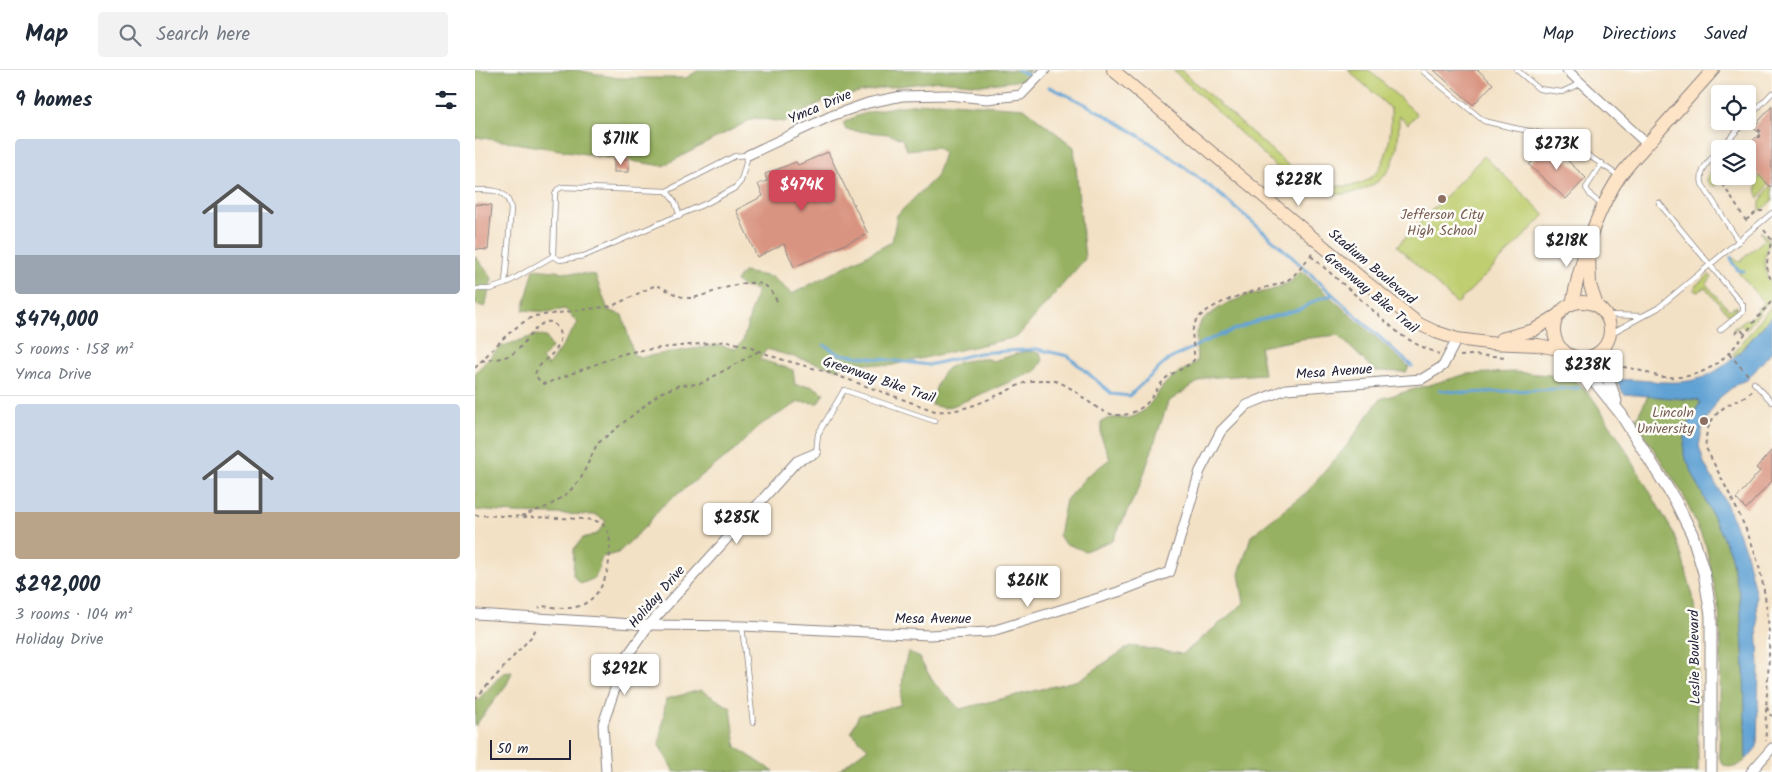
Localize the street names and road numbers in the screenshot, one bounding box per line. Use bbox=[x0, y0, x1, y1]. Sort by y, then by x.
street label: Ymca Drive bbox=[785, 84, 856, 130]
street label: Stadium Boulevard bbox=[1323, 224, 1422, 311]
street label: Greenway Bike Trail bbox=[1319, 247, 1424, 340]
street label: Greenway Bike Trail bbox=[820, 350, 939, 410]
street label: Mesa Avenue bbox=[1295, 358, 1374, 386]
street label: Holiday Drive bbox=[623, 560, 691, 633]
street label: Mesa Avenue bbox=[895, 608, 972, 630]
street label: Leslie Boulevard bbox=[1683, 609, 1707, 704]

